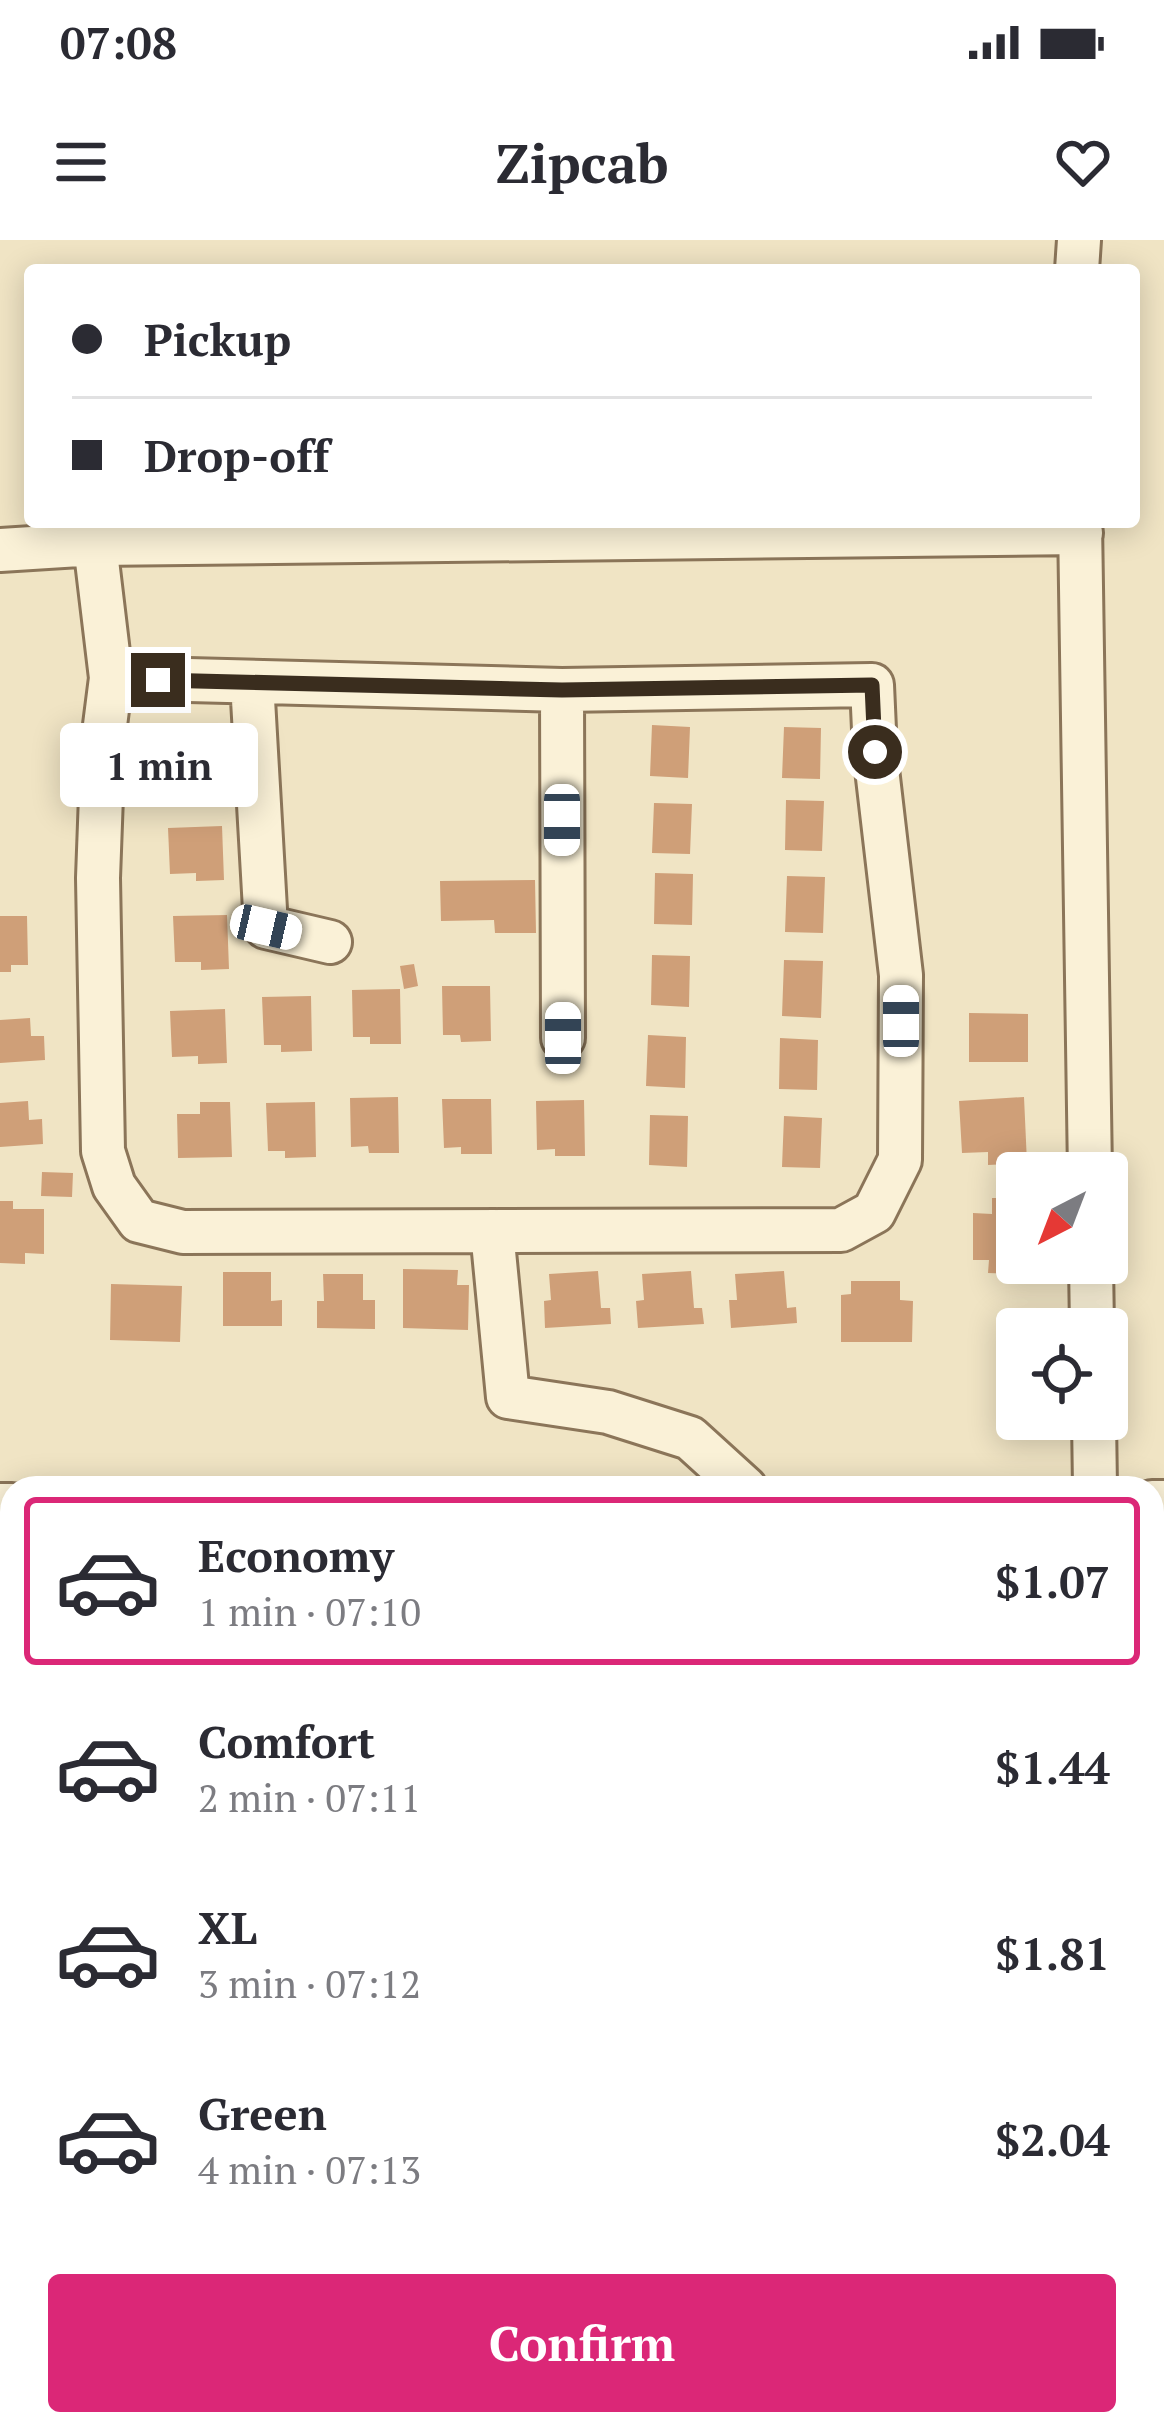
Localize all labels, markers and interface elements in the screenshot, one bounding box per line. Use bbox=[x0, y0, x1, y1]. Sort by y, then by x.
text: 07:08 bbox=[60, 12, 177, 72]
text: Zipcab bbox=[495, 127, 669, 198]
icon: menu bbox=[48, 129, 114, 195]
icon: heart bbox=[1050, 129, 1116, 195]
text: Pickup bbox=[144, 309, 291, 369]
text: Drop-off bbox=[144, 425, 330, 485]
route end bbox=[131, 653, 185, 707]
callout: 1 min bbox=[59, 722, 257, 806]
route start bbox=[848, 725, 902, 779]
text: 1 min bbox=[106, 739, 212, 791]
car bbox=[544, 784, 580, 856]
car bbox=[227, 901, 305, 953]
car bbox=[883, 985, 919, 1057]
car bbox=[545, 1002, 581, 1074]
north arrow bbox=[996, 1152, 1128, 1284]
map controls bbox=[996, 1152, 1128, 1440]
button: locate bbox=[996, 1308, 1128, 1440]
text: Economy bbox=[198, 1525, 394, 1585]
icon: car bbox=[54, 1527, 162, 1635]
text: $1.07 bbox=[995, 1551, 1110, 1611]
text: 1 min · 07:10 bbox=[198, 1585, 421, 1637]
text: Comfort bbox=[198, 1711, 375, 1771]
icon: car bbox=[54, 1713, 162, 1821]
text: $1.44 bbox=[995, 1737, 1110, 1797]
text: 2 min · 07:11 bbox=[198, 1771, 421, 1823]
text: XL bbox=[198, 1897, 257, 1957]
icon: car bbox=[54, 1899, 162, 2007]
text: $1.81 bbox=[995, 1923, 1110, 1983]
text: 3 min · 07:12 bbox=[198, 1957, 421, 2009]
text: Green bbox=[198, 2083, 327, 2143]
icon: car bbox=[54, 2085, 162, 2193]
text: $2.04 bbox=[995, 2109, 1110, 2169]
text: 4 min · 07:13 bbox=[198, 2143, 421, 2195]
button: Confirm bbox=[48, 2274, 1116, 2412]

